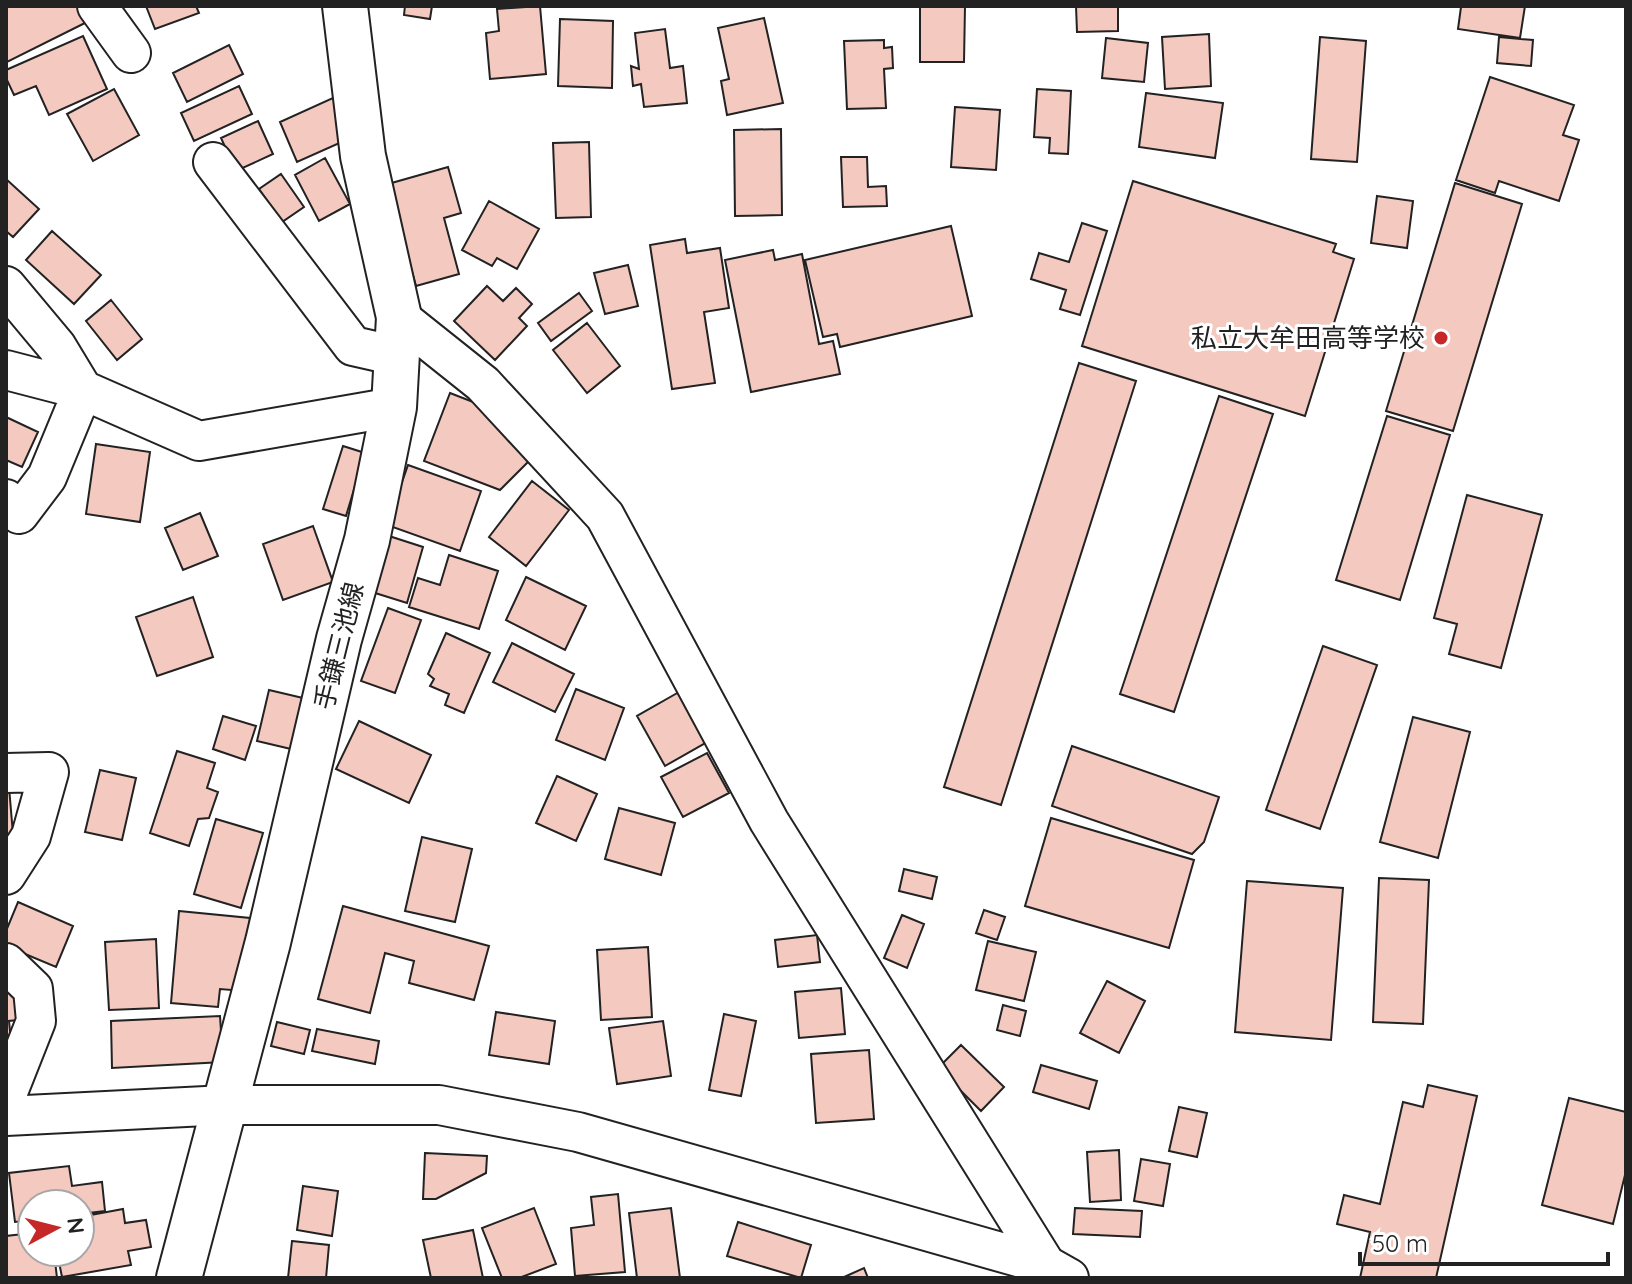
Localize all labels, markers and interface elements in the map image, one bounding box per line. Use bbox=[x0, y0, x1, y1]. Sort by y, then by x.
place label: 私立大牟田高等学校 bbox=[1191, 321, 1425, 354]
marker: 私立大牟田高等学校 bbox=[1432, 329, 1450, 347]
street label: 手鎌三池線 bbox=[307, 579, 370, 713]
north arrow bbox=[16, 1188, 96, 1268]
text: N bbox=[61, 1216, 91, 1235]
scale bar bbox=[1360, 1216, 1608, 1266]
text: 50 m bbox=[1372, 1228, 1428, 1258]

